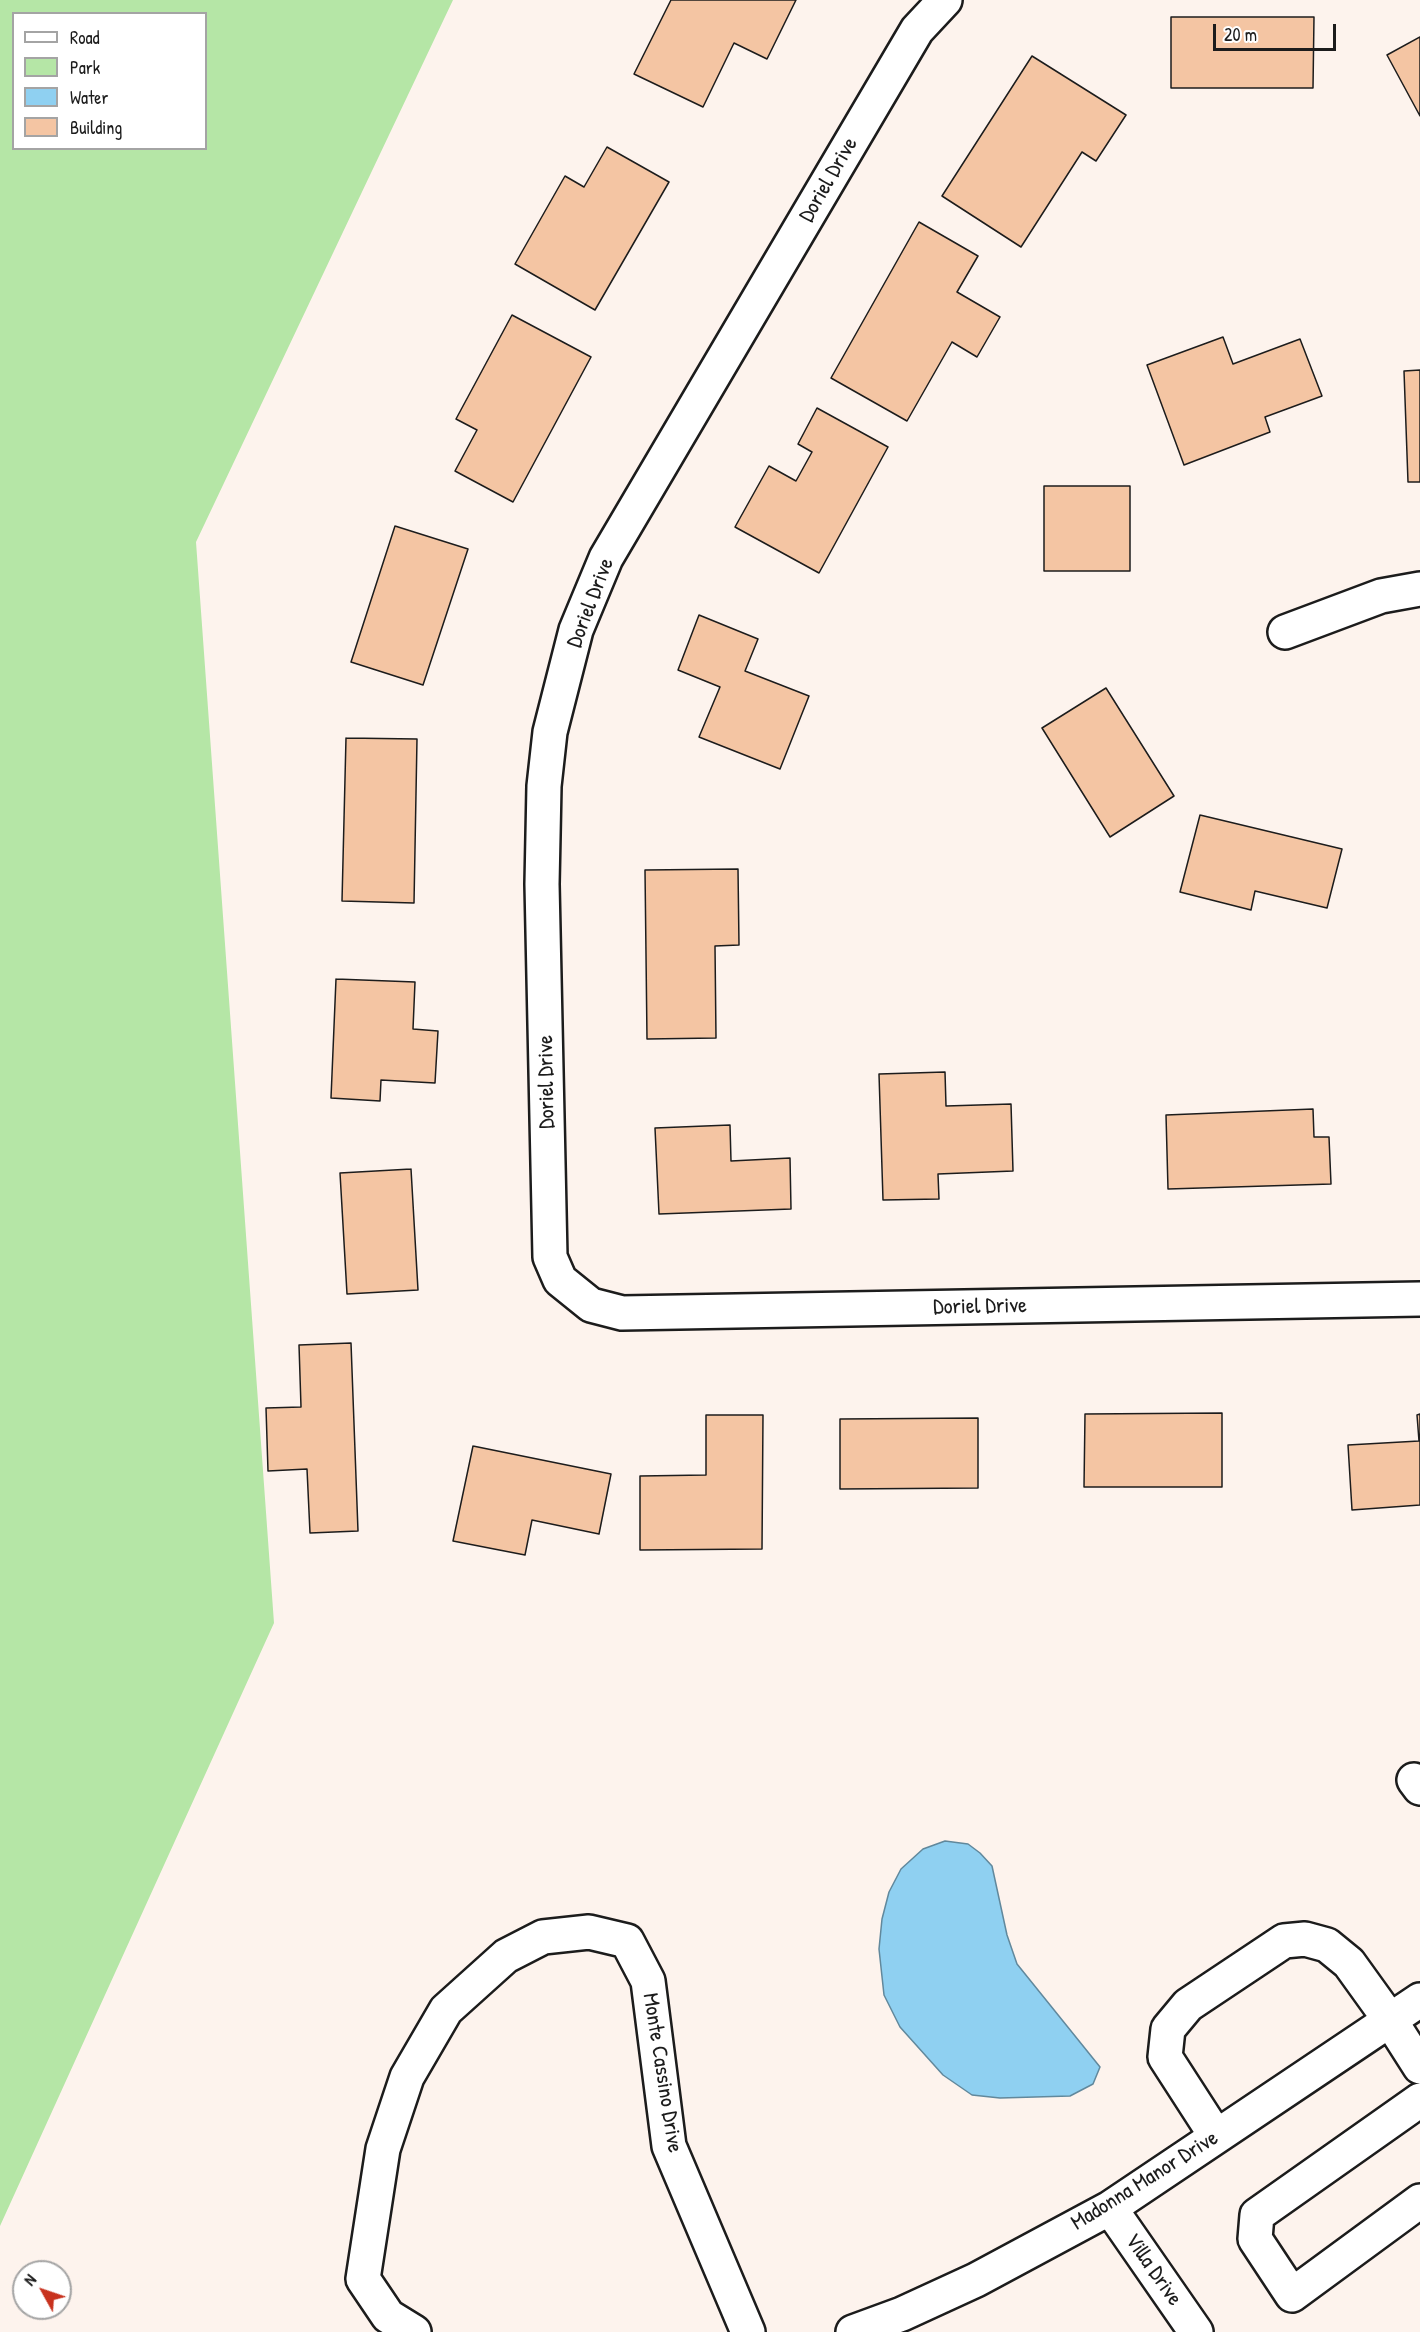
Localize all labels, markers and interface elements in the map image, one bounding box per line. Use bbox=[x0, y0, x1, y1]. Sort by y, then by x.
legend bbox=[12, 12, 207, 150]
scale bar bbox=[1216, 12, 1339, 50]
text: 20 m bbox=[1224, 22, 1257, 47]
text: Road bbox=[70, 25, 100, 50]
text: Park bbox=[70, 55, 100, 80]
text: Water bbox=[70, 85, 108, 110]
text: Building bbox=[70, 115, 122, 140]
street label: Doriel Drive bbox=[794, 133, 864, 227]
street label: Doriel Drive bbox=[562, 554, 620, 652]
street label: Doriel Drive bbox=[533, 1035, 561, 1129]
street label: Doriel Drive bbox=[933, 1293, 1027, 1321]
street label: Monte Cassino Drive bbox=[636, 1991, 688, 2155]
street label: Madonna Manor Drive bbox=[1067, 2125, 1223, 2237]
street label: Villa Drive bbox=[1119, 2229, 1187, 2311]
north arrow bbox=[12, 2260, 72, 2320]
text: N bbox=[19, 2269, 41, 2290]

